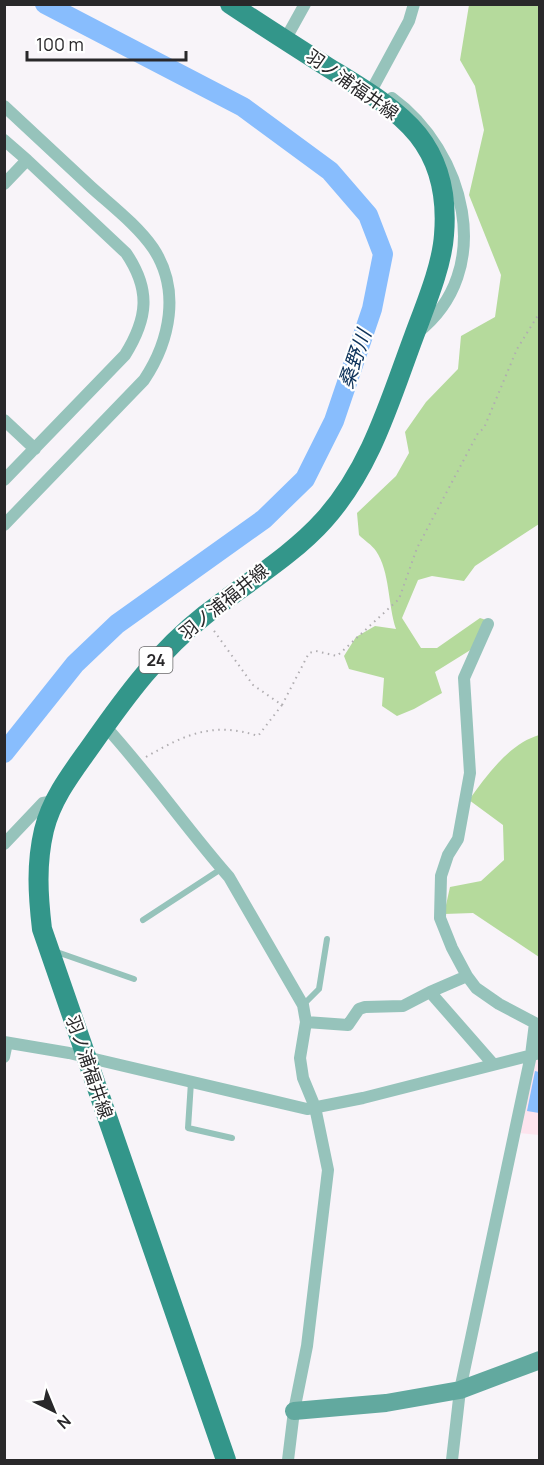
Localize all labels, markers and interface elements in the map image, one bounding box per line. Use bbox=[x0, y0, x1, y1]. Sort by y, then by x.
scale bar bbox=[27, 24, 186, 62]
text: 100 m bbox=[36, 32, 84, 56]
street label: 羽ノ浦福井線 bbox=[301, 43, 404, 125]
water label: 桑野川 bbox=[332, 324, 378, 392]
street label: 羽ノ浦福井線 bbox=[174, 558, 273, 645]
road number: 24 bbox=[140, 647, 172, 673]
street label: 羽ノ浦福井線 bbox=[61, 1012, 119, 1122]
north arrow bbox=[24, 1381, 84, 1441]
text: N bbox=[53, 1410, 76, 1434]

